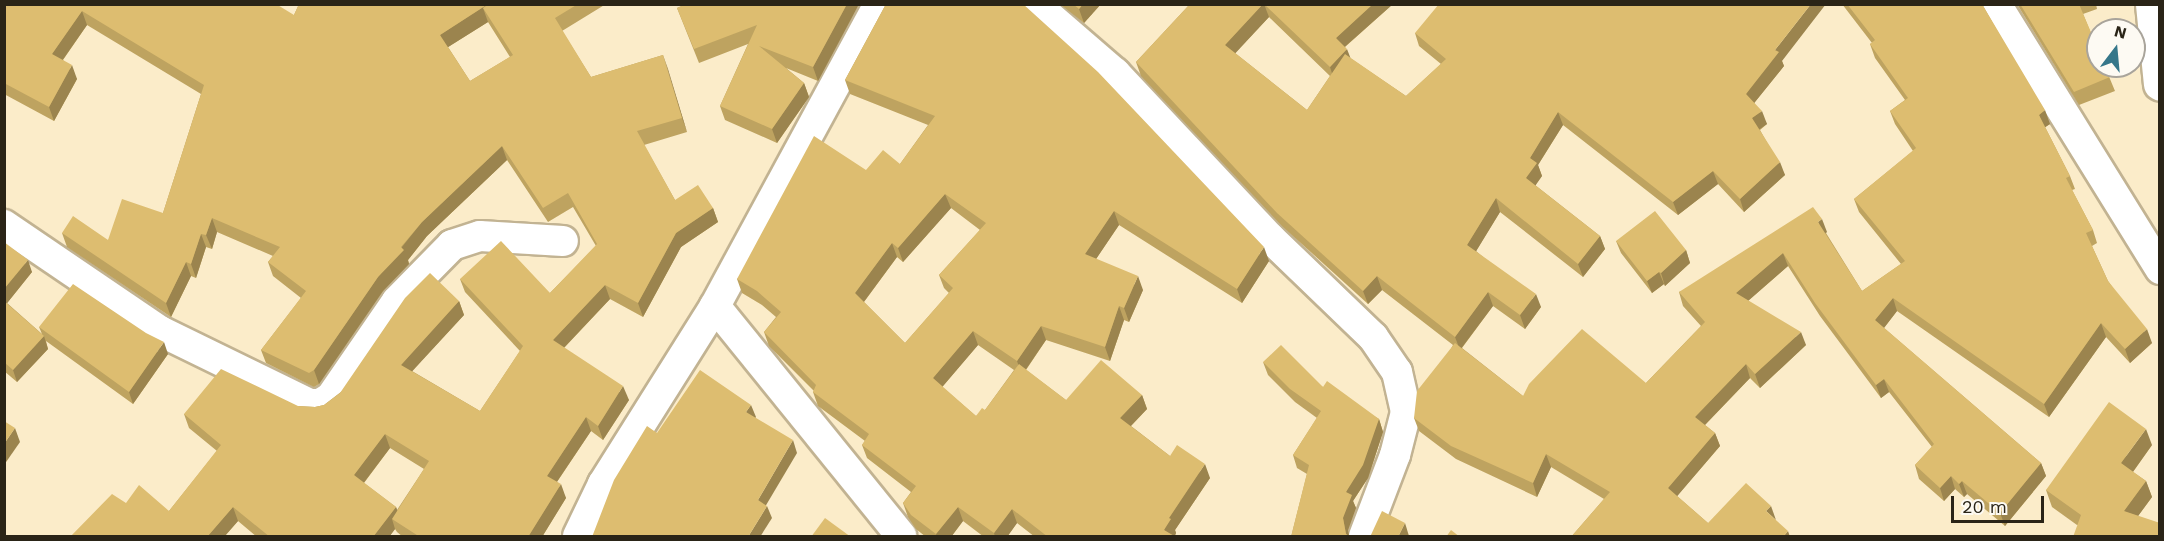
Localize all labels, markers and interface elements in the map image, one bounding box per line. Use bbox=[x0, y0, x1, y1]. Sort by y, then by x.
north arrow bbox=[2086, 18, 2146, 78]
text: N bbox=[2112, 21, 2129, 43]
scale bar bbox=[1954, 484, 2047, 522]
text: 20 m bbox=[1962, 496, 2007, 517]

